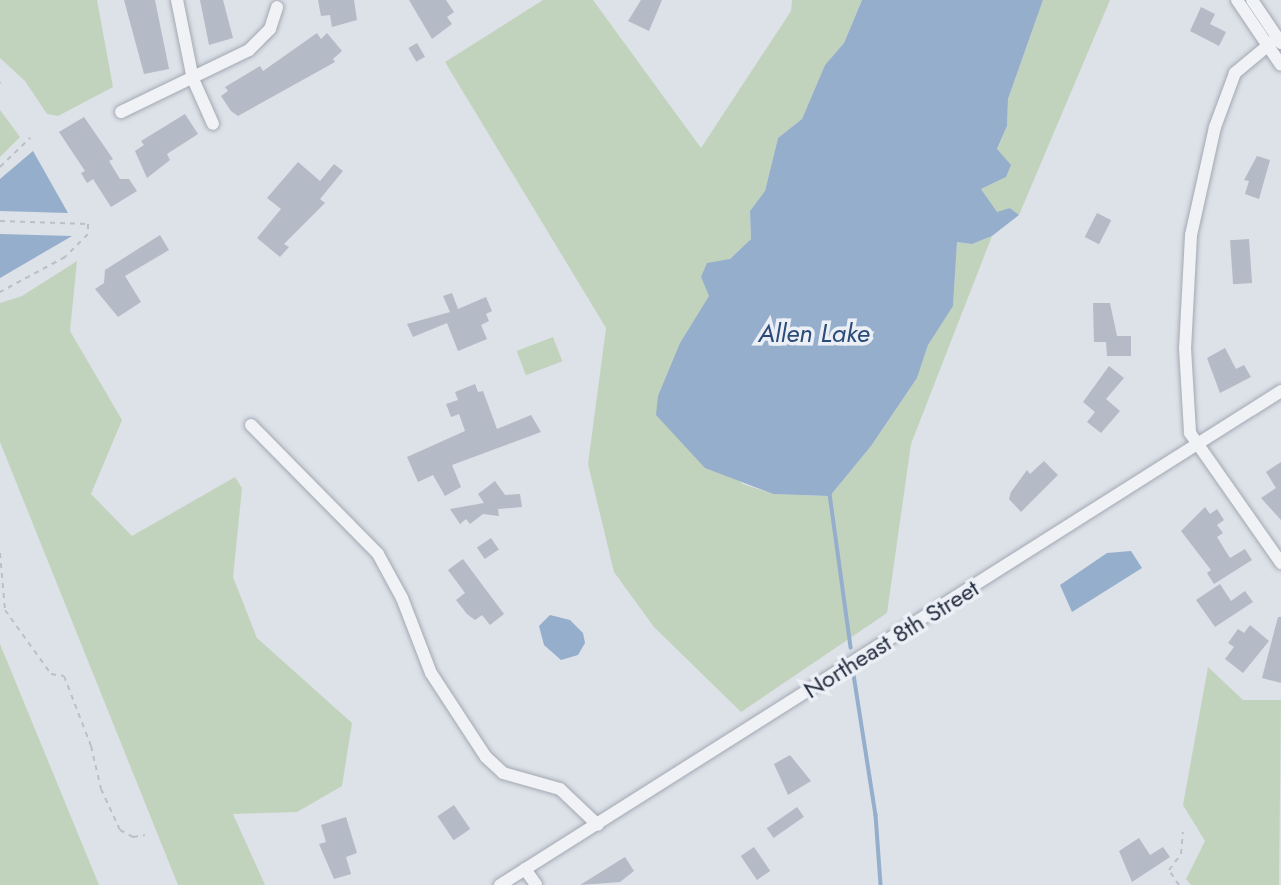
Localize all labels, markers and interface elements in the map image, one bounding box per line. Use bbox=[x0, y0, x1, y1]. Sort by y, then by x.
water label: Allen Lake bbox=[758, 318, 870, 350]
street label: Northeast 8th Street bbox=[798, 574, 984, 704]

